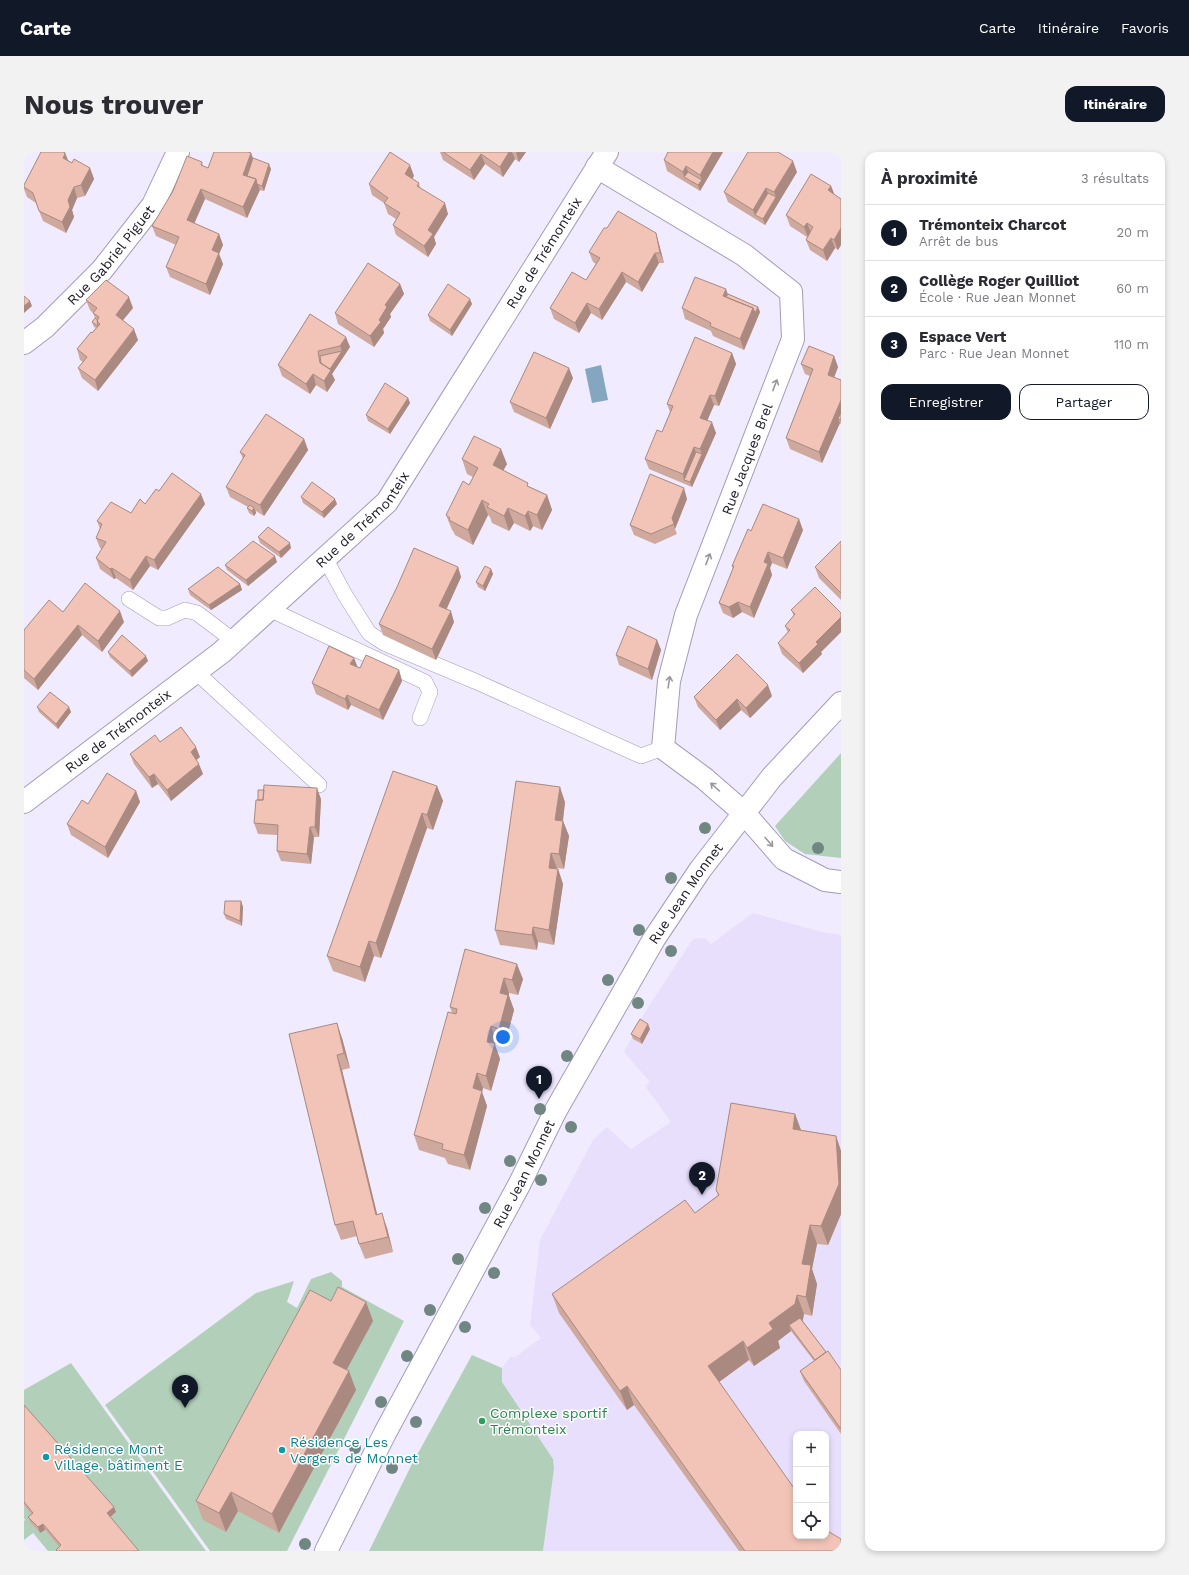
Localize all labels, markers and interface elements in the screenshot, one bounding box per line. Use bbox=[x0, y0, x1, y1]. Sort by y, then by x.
text: Carte bbox=[20, 17, 71, 40]
text: Carte bbox=[979, 20, 1016, 36]
text: Itinéraire bbox=[1038, 20, 1099, 36]
text: Favoris bbox=[1121, 20, 1169, 36]
button: Itinéraire bbox=[1065, 86, 1165, 122]
text: Nous trouver bbox=[24, 88, 203, 121]
text: À proximité bbox=[881, 168, 978, 188]
text: 3 résultats bbox=[1081, 171, 1149, 186]
street label: Rue de Trémonteix bbox=[503, 194, 585, 311]
street label: Rue Gabriel Piguet bbox=[64, 202, 158, 308]
text: Trémonteix Charcot bbox=[919, 216, 1066, 234]
text: 1 bbox=[891, 225, 897, 240]
text: 20 m bbox=[1117, 225, 1149, 240]
text: Arrêt de bus bbox=[919, 234, 998, 249]
text: Collège Roger Quilliot bbox=[919, 272, 1079, 290]
text: 2 bbox=[890, 281, 898, 296]
text: 60 m bbox=[1116, 281, 1149, 296]
text: École · Rue Jean Monnet bbox=[919, 290, 1076, 305]
text: Espace Vert bbox=[919, 328, 1006, 346]
text: 3 bbox=[890, 337, 898, 352]
text: 110 m bbox=[1114, 337, 1149, 352]
text: Parc · Rue Jean Monnet bbox=[919, 346, 1069, 361]
one-way arrow bbox=[772, 380, 780, 392]
button: Enregistrer bbox=[881, 384, 1011, 420]
button: Partager bbox=[1019, 384, 1149, 420]
street label: Rue Jacques Brel bbox=[718, 400, 776, 517]
street label: Rue de Trémonteix bbox=[312, 468, 412, 571]
one-way arrow bbox=[704, 553, 712, 565]
one-way arrow bbox=[665, 676, 673, 689]
street label: Rue de Trémonteix bbox=[62, 686, 174, 776]
one-way arrow bbox=[709, 782, 720, 791]
one-way arrow bbox=[765, 837, 774, 848]
street label: Rue Jean Monnet bbox=[645, 840, 726, 947]
your location bbox=[493, 1027, 513, 1047]
pin: 1 bbox=[526, 1066, 552, 1099]
street label: Rue Jean Monnet bbox=[489, 1117, 558, 1230]
pin: 2 bbox=[689, 1162, 715, 1195]
pin: 3 bbox=[172, 1375, 198, 1408]
place label: Complexe sportif Trémonteix bbox=[490, 1405, 608, 1437]
marker: Complexe sportif Trémonteix bbox=[477, 1416, 487, 1426]
map controls bbox=[793, 1431, 829, 1539]
button: + bbox=[793, 1431, 829, 1467]
place label: Résidence Les Vergers de Monnet bbox=[290, 1434, 418, 1466]
place label: Résidence Mont Village, bâtiment E bbox=[54, 1441, 183, 1473]
marker: Résidence Les Vergers de Monnet bbox=[277, 1445, 287, 1455]
marker: Résidence Mont Village, bâtiment E bbox=[41, 1452, 51, 1462]
button: − bbox=[793, 1467, 829, 1503]
button: locate bbox=[793, 1503, 829, 1539]

